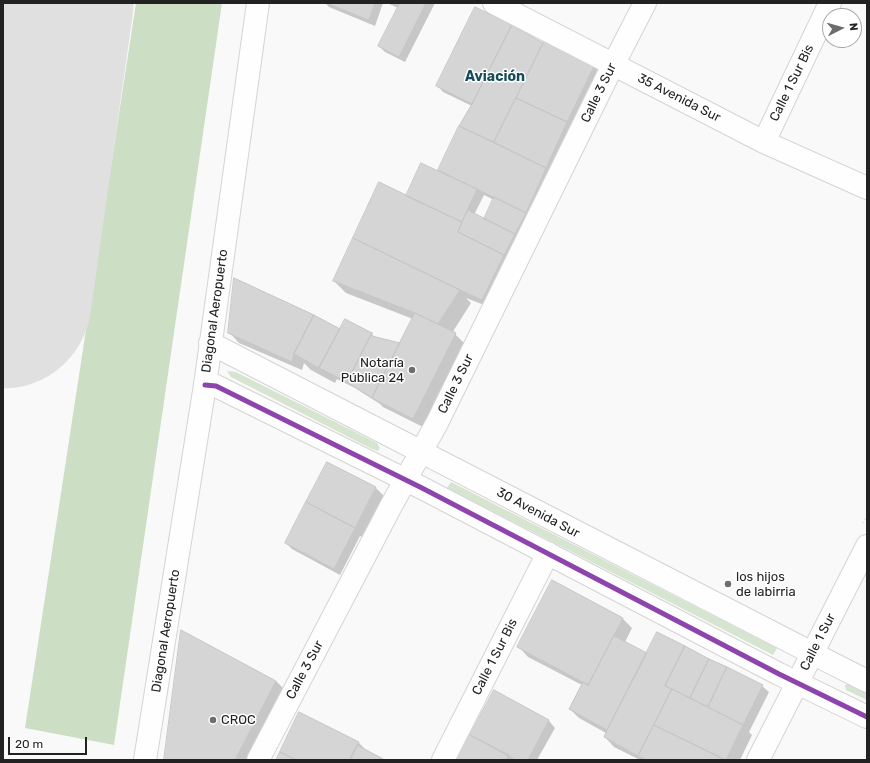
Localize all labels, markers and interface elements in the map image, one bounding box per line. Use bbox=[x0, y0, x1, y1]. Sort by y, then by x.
north arrow bbox=[822, 8, 862, 48]
text: N bbox=[847, 22, 860, 31]
street label: Calle 1 Sur Bis bbox=[767, 42, 817, 124]
street label: Calle 3 Sur bbox=[578, 61, 620, 125]
district label: Aviación bbox=[465, 69, 525, 85]
street label: 35 Avenida Sur bbox=[635, 70, 723, 126]
street label: Diagonal Aeropuerto bbox=[199, 248, 231, 374]
street label: Calle 3 Sur bbox=[435, 352, 477, 416]
place label: Notaría Pública 24 bbox=[341, 355, 404, 386]
marker: Notaría Pública 24 bbox=[407, 365, 417, 375]
street label: 30 Avenida Sur bbox=[494, 485, 582, 541]
street label: Diagonal Aeropuerto bbox=[149, 568, 183, 694]
place label: los hijos de labirria bbox=[736, 569, 796, 600]
marker: los hijos de labirria bbox=[723, 579, 733, 589]
street label: Calle 1 Sur bbox=[797, 611, 839, 673]
street label: Calle 1 Sur Bis bbox=[469, 616, 521, 698]
street label: Calle 3 Sur bbox=[283, 638, 327, 702]
place label: CROC bbox=[221, 712, 256, 728]
marker: CROC bbox=[208, 715, 218, 725]
scale bar bbox=[10, 729, 89, 755]
text: 20 m bbox=[15, 737, 43, 751]

